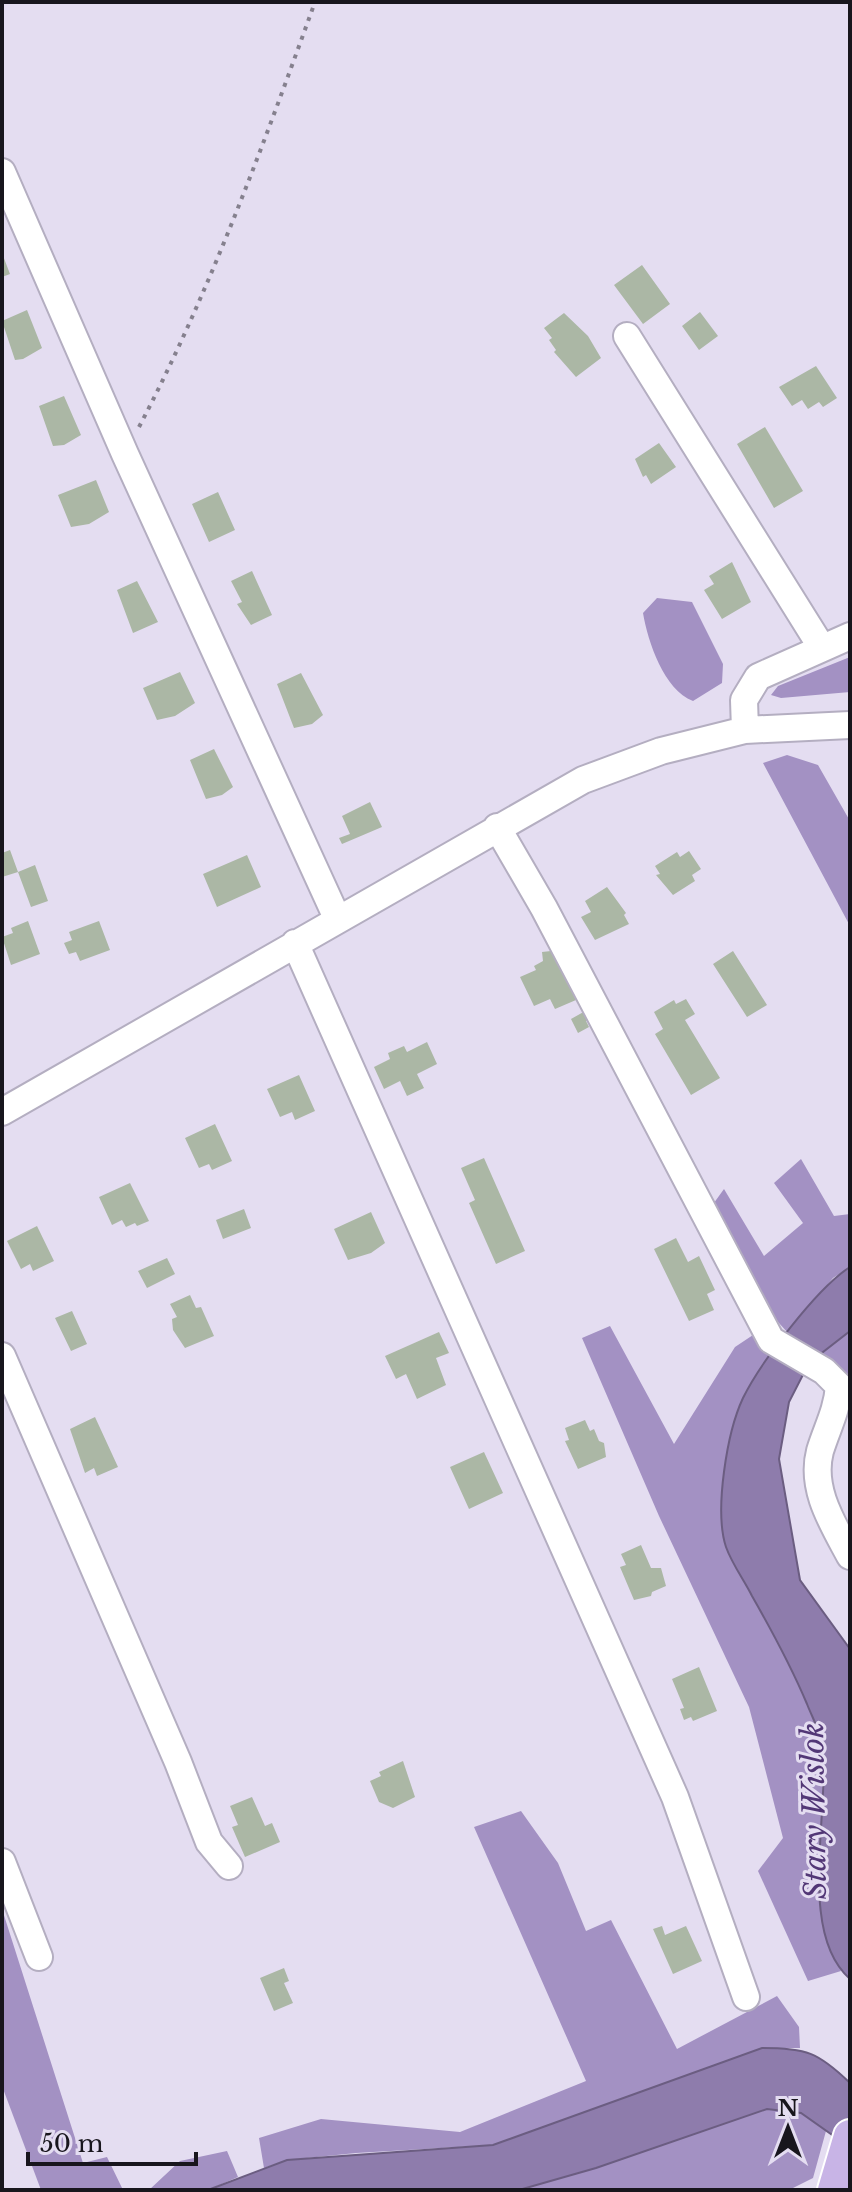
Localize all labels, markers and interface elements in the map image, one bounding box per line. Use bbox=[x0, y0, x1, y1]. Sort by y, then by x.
water label: Stary Wislok bbox=[794, 1722, 834, 1900]
north arrow bbox=[748, 2088, 828, 2168]
text: N bbox=[778, 2095, 799, 2122]
scale bar bbox=[28, 2116, 196, 2166]
text: 50 m bbox=[40, 2129, 104, 2158]

